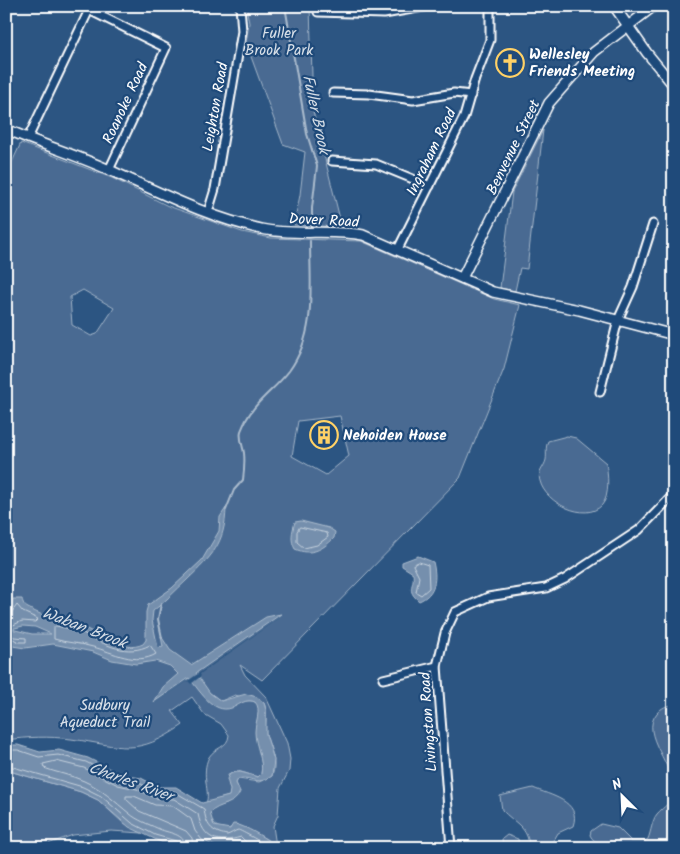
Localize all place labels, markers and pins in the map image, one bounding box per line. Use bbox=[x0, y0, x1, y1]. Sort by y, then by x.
place label: Wellesley Friends Meeting bbox=[529, 43, 635, 84]
church icon: Wellesley Friends Meeting bbox=[495, 48, 525, 78]
building icon: Nehoiden House bbox=[309, 420, 339, 450]
place label: Nehoiden House bbox=[343, 424, 447, 448]

